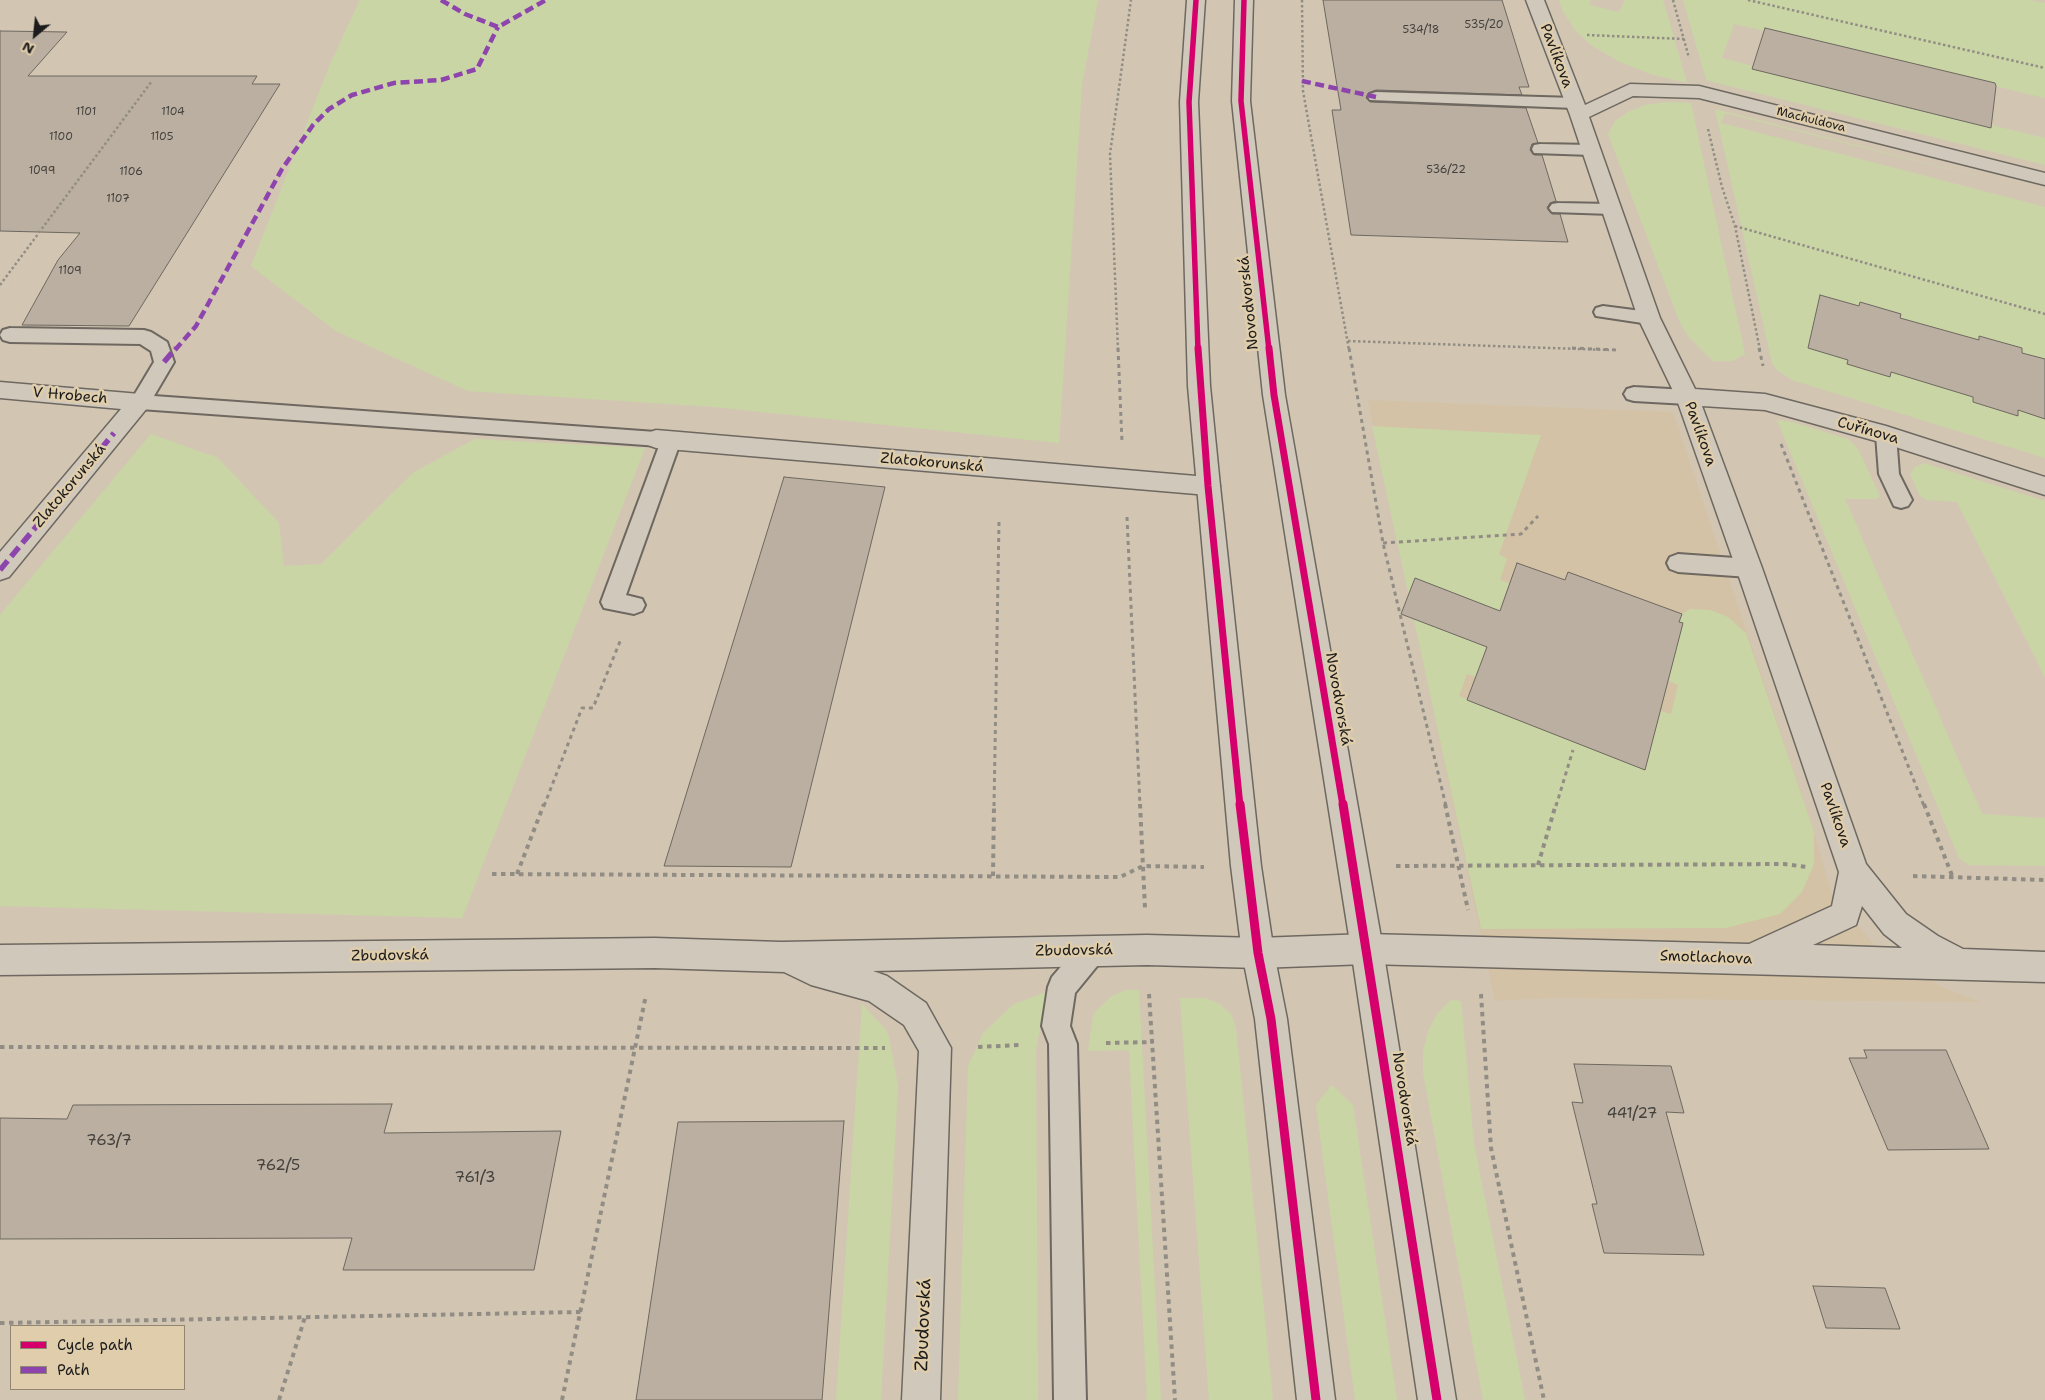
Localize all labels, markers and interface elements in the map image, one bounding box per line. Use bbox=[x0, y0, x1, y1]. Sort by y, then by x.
north arrow bbox=[10, 10, 60, 60]
house number: 535/20 bbox=[1465, 18, 1503, 32]
street label: Pavlíkova bbox=[1536, 21, 1576, 91]
house number: 534/18 bbox=[1402, 23, 1440, 37]
text: N bbox=[19, 38, 37, 59]
street label: Machuldova bbox=[1775, 104, 1847, 136]
house number: 1101 bbox=[76, 105, 96, 119]
house number: 1104 bbox=[161, 105, 185, 119]
house number: 1100 bbox=[49, 130, 73, 144]
house number: 1105 bbox=[151, 130, 173, 144]
house number: 536/22 bbox=[1426, 163, 1466, 177]
house number: 1099 bbox=[29, 164, 55, 178]
house number: 1106 bbox=[119, 165, 143, 179]
house number: 1107 bbox=[106, 192, 130, 206]
street label: Novodvorská bbox=[1235, 255, 1263, 351]
house number: 1109 bbox=[58, 264, 82, 278]
street label: V Hrobech bbox=[32, 384, 108, 408]
street label: Pavlíkova bbox=[1680, 399, 1720, 469]
street label: Cuřínova bbox=[1835, 414, 1901, 448]
street label: Zlatokorunská bbox=[30, 441, 110, 531]
street label: Zlatokorunská bbox=[880, 450, 984, 476]
street label: Novodvorská bbox=[1321, 651, 1355, 747]
street label: Pavlíkova bbox=[1816, 780, 1854, 850]
street label: Zbudovská bbox=[1035, 941, 1113, 961]
street label: Zbudovská bbox=[351, 946, 429, 966]
street label: Smotlachova bbox=[1660, 947, 1752, 969]
street label: Novodvorská bbox=[1388, 1051, 1420, 1147]
house number: 441/27 bbox=[1607, 1105, 1657, 1123]
house number: 763/7 bbox=[86, 1132, 132, 1150]
house number: 762/5 bbox=[256, 1157, 300, 1175]
house number: 761/3 bbox=[455, 1169, 495, 1187]
street label: Zbudovská bbox=[912, 1278, 936, 1372]
legend bbox=[10, 1325, 185, 1390]
text: Cycle path bbox=[57, 1335, 133, 1355]
text: Path bbox=[57, 1360, 90, 1380]

